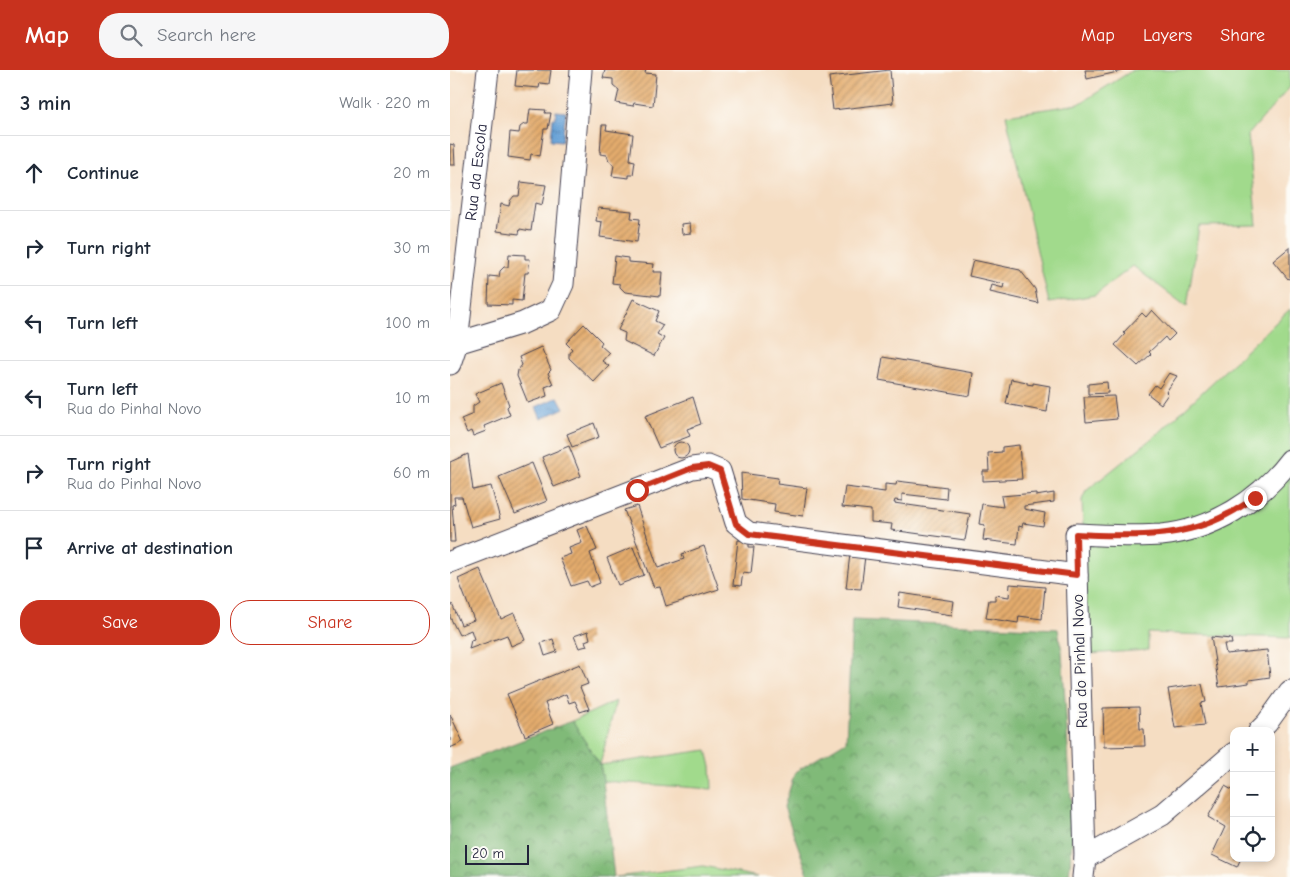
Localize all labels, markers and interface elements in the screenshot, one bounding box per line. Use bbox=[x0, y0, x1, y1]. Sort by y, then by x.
search box bbox=[99, 13, 449, 58]
text: Map bbox=[25, 21, 69, 49]
icon: search bbox=[117, 21, 145, 49]
text: Search here bbox=[157, 24, 256, 46]
text: Map bbox=[1081, 25, 1115, 46]
text: Layers bbox=[1143, 25, 1192, 46]
text: Share bbox=[1220, 25, 1265, 46]
text: 3 min bbox=[20, 91, 71, 115]
text: Walk · 220 m bbox=[339, 94, 430, 112]
street label: Rua da Escola bbox=[462, 123, 491, 222]
icon: ahead bbox=[20, 159, 48, 187]
text: Continue bbox=[67, 162, 139, 184]
text: 20 m bbox=[393, 164, 430, 182]
icon: right bbox=[20, 234, 48, 262]
text: Turn right bbox=[67, 237, 151, 259]
text: 30 m bbox=[394, 239, 430, 257]
icon: left bbox=[20, 309, 48, 337]
text: Turn left bbox=[67, 312, 138, 334]
text: 100 m bbox=[386, 314, 430, 332]
text: Turn left bbox=[67, 378, 138, 400]
icon: left bbox=[20, 384, 48, 412]
text: 10 m bbox=[395, 389, 430, 407]
text: Rua do Pinhal Novo bbox=[67, 400, 201, 418]
text: Turn right bbox=[67, 453, 151, 475]
icon: right bbox=[20, 459, 48, 487]
text: 60 m bbox=[393, 464, 430, 482]
text: Rua do Pinhal Novo bbox=[67, 475, 201, 493]
route start bbox=[626, 479, 649, 502]
route end bbox=[1244, 487, 1267, 510]
icon: arrive bbox=[20, 534, 48, 562]
text: Arrive at destination bbox=[67, 537, 233, 559]
street label: Rua do Pinhal Novo bbox=[1069, 594, 1091, 728]
button: Save bbox=[20, 600, 220, 645]
button: Share bbox=[230, 600, 430, 645]
map controls bbox=[1230, 727, 1275, 862]
button: + bbox=[1230, 727, 1275, 772]
button: − bbox=[1230, 772, 1275, 817]
button: locate bbox=[1230, 817, 1275, 862]
scale bar bbox=[465, 842, 529, 865]
text: 20 m bbox=[472, 845, 504, 862]

